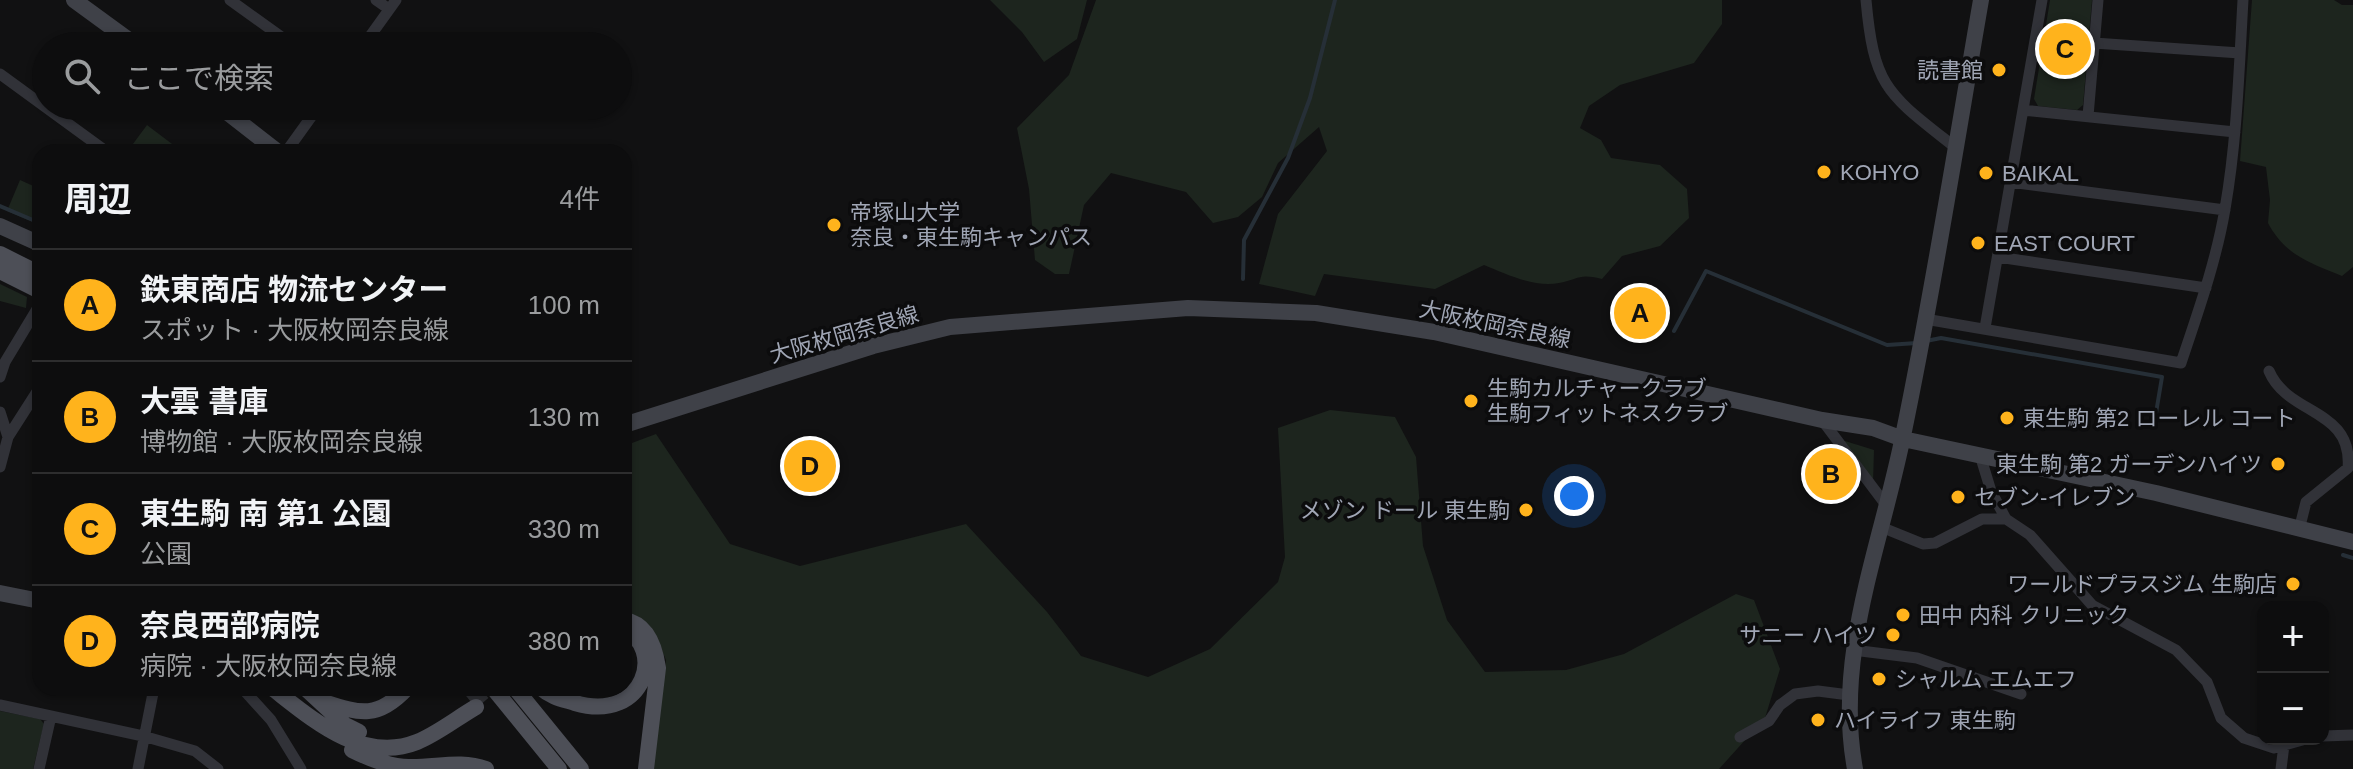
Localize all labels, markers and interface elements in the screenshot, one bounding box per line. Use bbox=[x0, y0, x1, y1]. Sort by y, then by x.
pin: C bbox=[2039, 19, 2091, 79]
search box bbox=[32, 32, 632, 120]
icon: search bbox=[60, 54, 104, 98]
place label: 読書館 bbox=[1917, 58, 1983, 83]
marker: 読書館 bbox=[1990, 61, 2008, 79]
text: ここで検索 bbox=[124, 62, 274, 95]
place label: KOHYO bbox=[1840, 160, 1919, 185]
place label: BAIKAL bbox=[2002, 161, 2079, 186]
marker: KOHYO bbox=[1815, 163, 1833, 181]
marker: BAIKAL bbox=[1977, 164, 1995, 182]
text: 周辺 bbox=[64, 180, 132, 218]
text: 4件 bbox=[560, 184, 600, 214]
place label: 帝塚山大学 奈良・東生駒キャンパス bbox=[850, 200, 1092, 250]
marker: 帝塚山大学 奈良・東生駒キャンパス bbox=[825, 216, 843, 234]
place label: EAST COURT bbox=[1994, 231, 2135, 256]
marker: EAST COURT bbox=[1969, 234, 1987, 252]
text: 鉄東商店 物流センター bbox=[140, 273, 448, 306]
pin: A bbox=[1614, 283, 1666, 343]
text: A bbox=[81, 290, 99, 320]
text: 100 m bbox=[528, 290, 600, 320]
street label: 大阪枚岡奈良線 bbox=[1417, 296, 1573, 353]
street label: 大阪枚岡奈良線 bbox=[767, 301, 922, 368]
text: スポット · 大阪枚岡奈良線 bbox=[140, 315, 449, 345]
place label: 生駒カルチャークラブ 生駒フィットネスクラブ bbox=[1487, 376, 1729, 426]
text: 大雲 書庫 bbox=[140, 385, 268, 418]
marker: 生駒カルチャークラブ 生駒フィットネスクラブ bbox=[1462, 392, 1480, 410]
text: B bbox=[81, 402, 99, 432]
text: 130 m bbox=[528, 402, 600, 432]
place label: 東生駒 第2 ローレル コート bbox=[2023, 406, 2296, 431]
marker: 東生駒 第2 ローレル コート bbox=[1998, 409, 2016, 427]
text: 博物館 · 大阪枚岡奈良線 bbox=[140, 427, 423, 457]
pin: D bbox=[784, 436, 836, 496]
pin: B bbox=[1805, 444, 1857, 504]
place label: 東生駒 第2 ガーデンハイツ bbox=[1996, 452, 2262, 477]
marker: 東生駒 第2 ガーデンハイツ bbox=[2269, 455, 2287, 473]
your location bbox=[1554, 476, 1594, 516]
place label: セブン-イレブン bbox=[1974, 485, 2135, 510]
marker: セブン-イレブン bbox=[1949, 488, 1967, 506]
text: 東生駒 南 第1 公園 bbox=[140, 497, 392, 530]
place label: メゾン ドール 東生駒 bbox=[1300, 498, 1510, 523]
marker: メゾン ドール 東生駒 bbox=[1517, 501, 1535, 519]
text: C bbox=[81, 514, 99, 544]
text: 330 m bbox=[528, 514, 600, 544]
text: 公園 bbox=[140, 539, 192, 569]
place label: ワールドプラスジム 生駒店 bbox=[2007, 572, 2277, 597]
marker: ワールドプラスジム 生駒店 bbox=[2284, 575, 2302, 593]
map controls bbox=[2257, 601, 2329, 745]
button: + bbox=[2257, 601, 2329, 673]
place label: 田中 内科 クリニック bbox=[1919, 603, 2129, 628]
marker: 田中 内科 クリニック bbox=[1894, 606, 1912, 624]
text: 奈良西部病院 bbox=[140, 609, 320, 642]
place label: サニー ハイツ bbox=[1739, 623, 1877, 648]
text: D bbox=[81, 626, 99, 656]
text: 380 m bbox=[528, 626, 600, 656]
marker: サニー ハイツ bbox=[1884, 626, 1902, 644]
text: 病院 · 大阪枚岡奈良線 bbox=[140, 651, 397, 681]
place label: シャルム エムエフ bbox=[1895, 667, 2077, 692]
marker: シャルム エムエフ bbox=[1870, 670, 1888, 688]
button: − bbox=[2257, 673, 2329, 745]
place label: ハイライフ 東生駒 bbox=[1834, 708, 2016, 733]
marker: ハイライフ 東生駒 bbox=[1809, 711, 1827, 729]

